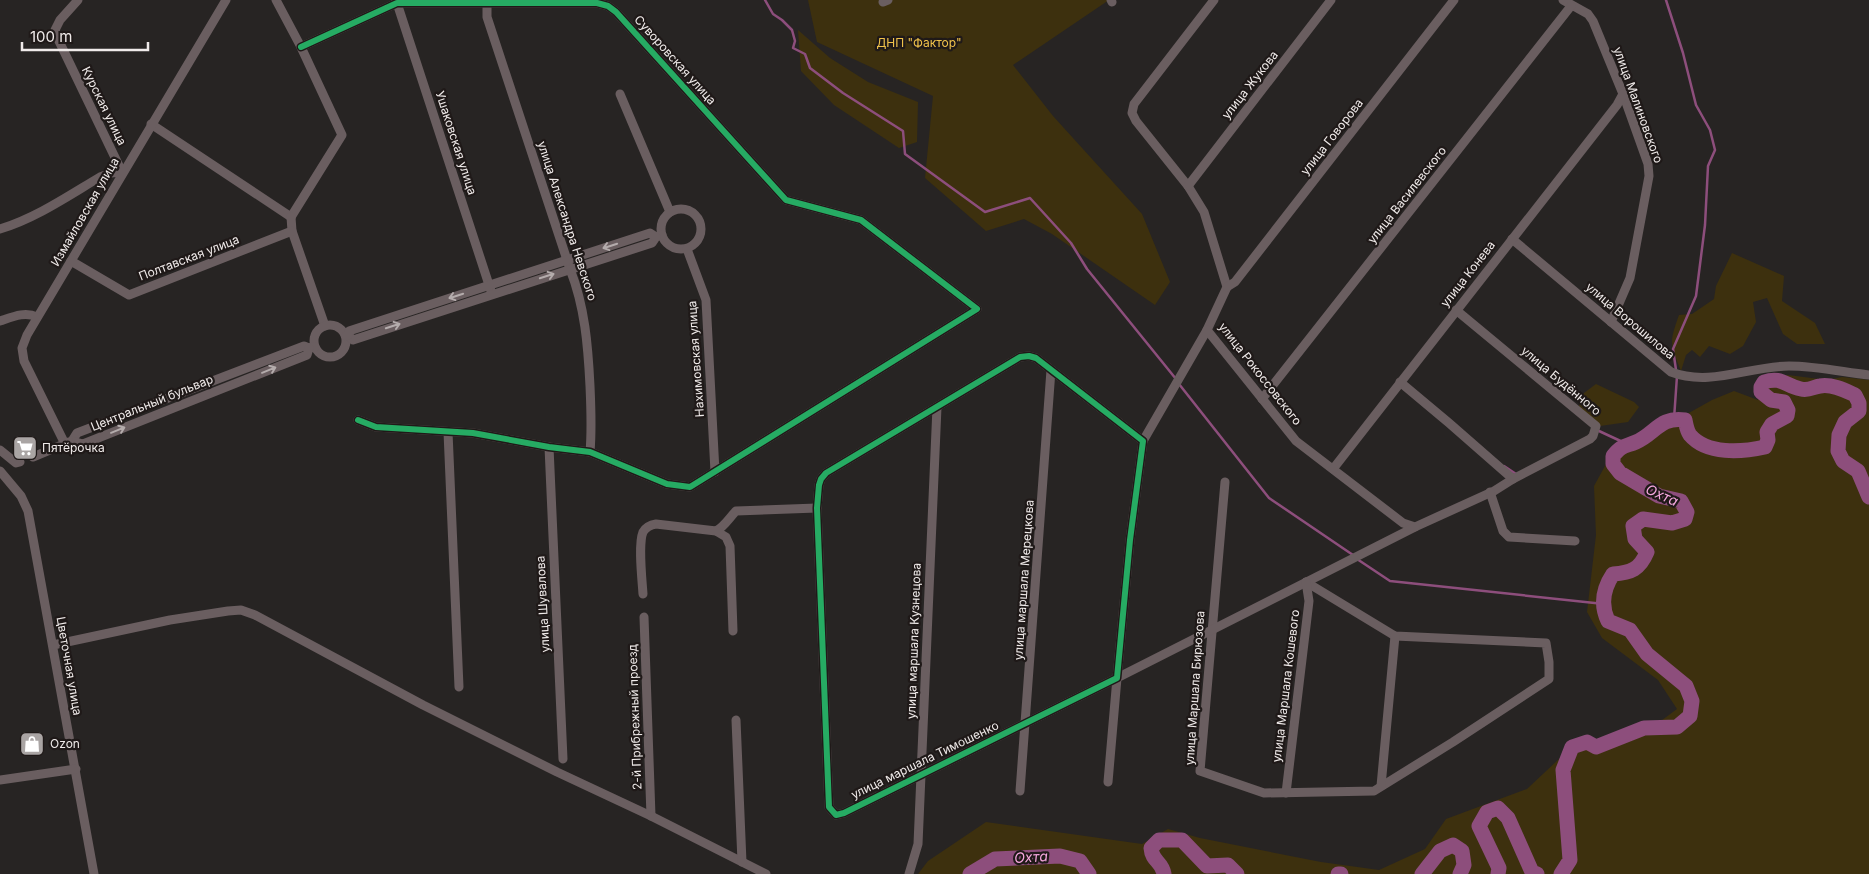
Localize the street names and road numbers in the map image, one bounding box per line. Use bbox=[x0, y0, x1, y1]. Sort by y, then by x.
street label: Суворовская улица bbox=[631, 12, 719, 107]
street label: улица Малиновского bbox=[1610, 45, 1666, 165]
street label: улица Жукова bbox=[1218, 47, 1281, 122]
street label: Курская улица bbox=[79, 64, 130, 148]
street label: Ушаковская улица bbox=[433, 89, 480, 197]
street label: улица Говорова bbox=[1297, 96, 1366, 178]
street label: улица Александра Невского bbox=[535, 139, 600, 303]
street label: улица Василевского bbox=[1364, 143, 1449, 246]
street label: Измайловская улица bbox=[47, 155, 122, 269]
street label: Полтавская улица bbox=[136, 231, 241, 284]
street label: улица Конева bbox=[1437, 238, 1498, 310]
street label: улица Ворошилова bbox=[1583, 279, 1678, 362]
street label: Нахимовская улица bbox=[684, 300, 707, 418]
street label: улица Рокоссовского bbox=[1216, 319, 1305, 428]
street label: улица Будённого bbox=[1518, 343, 1604, 418]
street label: Центральный бульвар bbox=[88, 371, 215, 434]
street label: улица маршала Мерецкова bbox=[1010, 499, 1037, 661]
street label: улица Шувалова bbox=[532, 555, 553, 653]
street label: улица маршала Кузнецова bbox=[903, 563, 924, 719]
street label: улица Маршала Кошевого bbox=[1269, 609, 1302, 763]
street label: улица Маршала Бирюзова bbox=[1182, 610, 1207, 766]
street label: Цветочная улица bbox=[53, 615, 86, 716]
street label: 2-й Прибрежный проезд bbox=[624, 643, 645, 790]
street label: улица маршала Тимошенко bbox=[849, 717, 1001, 802]

